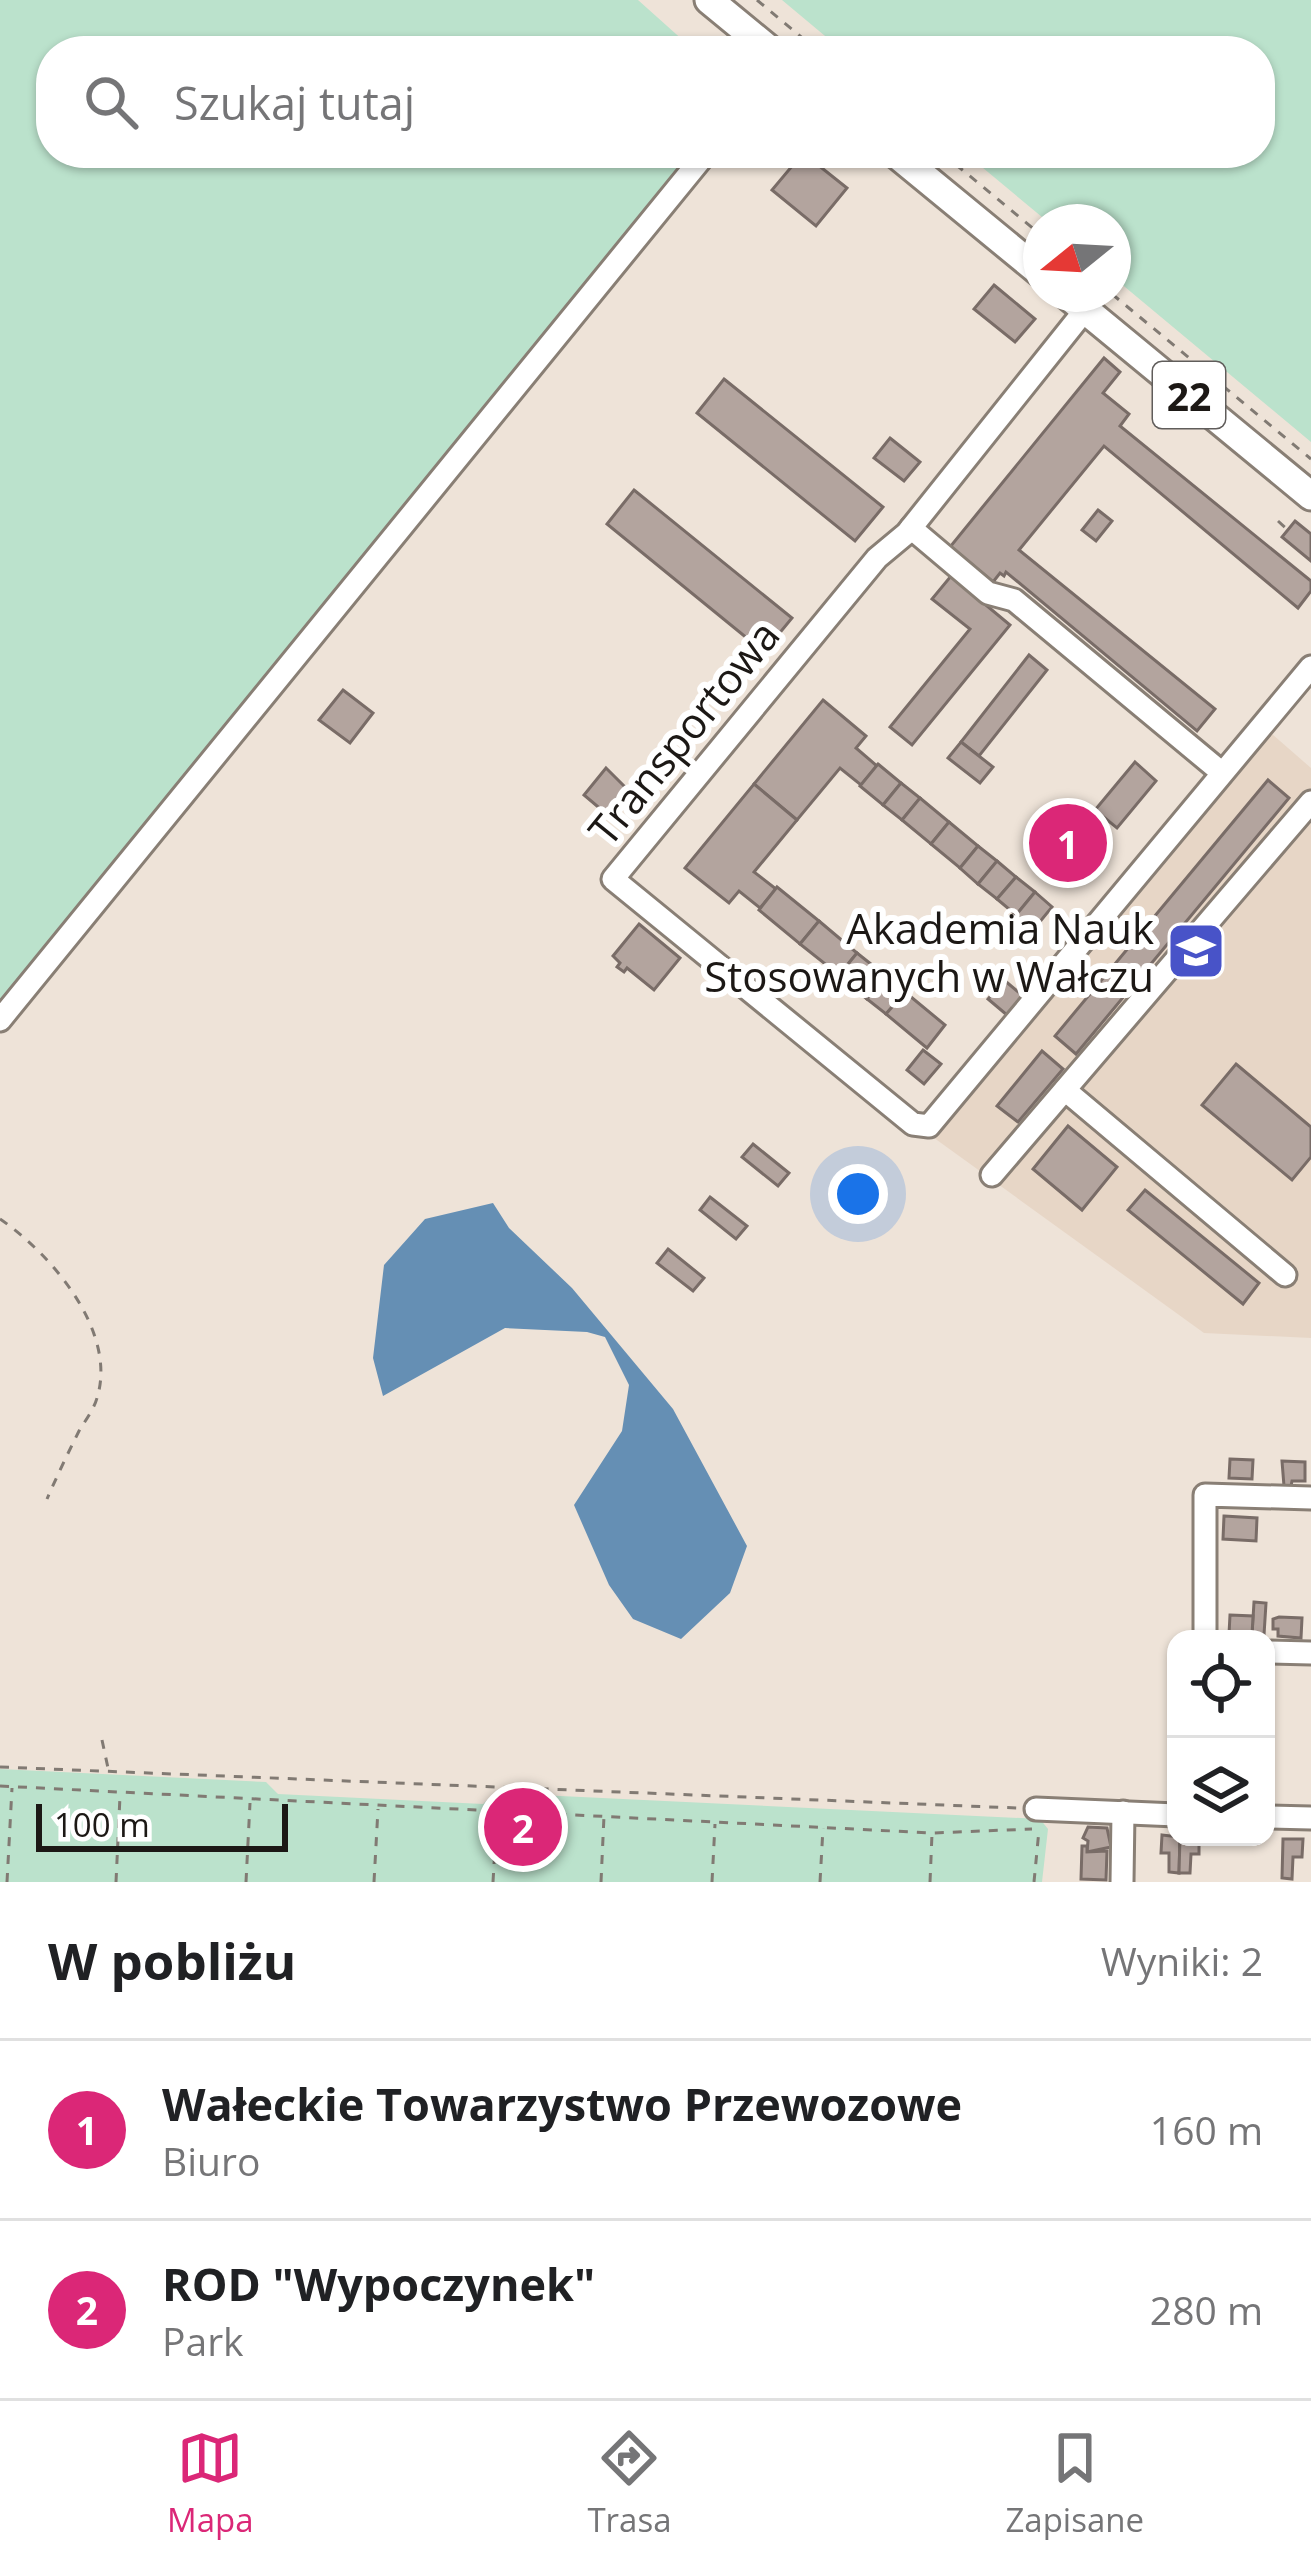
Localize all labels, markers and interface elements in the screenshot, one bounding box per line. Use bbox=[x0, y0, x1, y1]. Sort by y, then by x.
search box bbox=[36, 36, 1275, 168]
icon: search bbox=[78, 69, 144, 135]
text: Szukaj tutaj bbox=[174, 72, 415, 133]
north arrow bbox=[1023, 204, 1131, 312]
road number: 22 bbox=[1153, 362, 1225, 428]
street label: Transportowa bbox=[575, 608, 791, 856]
pin: 1 bbox=[1029, 798, 1107, 888]
place label: Akademia Nauk Stosowanych w Wałczu bbox=[704, 899, 1154, 1004]
school or university icon: Akademia Nauk Stosowanych w Wałczu bbox=[1165, 920, 1227, 982]
your location bbox=[828, 1164, 888, 1224]
map controls bbox=[1167, 1630, 1275, 1846]
button: locate bbox=[1167, 1630, 1275, 1738]
button: layers bbox=[1167, 1738, 1275, 1846]
pin: 2 bbox=[484, 1782, 562, 1872]
scale bar bbox=[36, 1798, 288, 1851]
text: 100 m bbox=[54, 1802, 150, 1847]
text: W pobliżu bbox=[48, 1925, 296, 1995]
text: Wyniki: 2 bbox=[1101, 1934, 1263, 1987]
text: Wałeckie Towarzystwo Przewozowe bbox=[162, 2073, 962, 2134]
text: 1 bbox=[76, 2103, 98, 2156]
text: 160 m bbox=[1150, 2103, 1263, 2156]
text: Biuro bbox=[162, 2134, 260, 2187]
text: ROD "Wypoczynek" bbox=[162, 2253, 595, 2314]
text: 2 bbox=[76, 2283, 98, 2336]
text: 280 m bbox=[1150, 2283, 1263, 2336]
text: Park bbox=[162, 2314, 244, 2367]
tab: Mapa bbox=[167, 2425, 254, 2542]
tab: Trasa bbox=[587, 2425, 672, 2542]
tab: Zapisane bbox=[1005, 2425, 1144, 2542]

